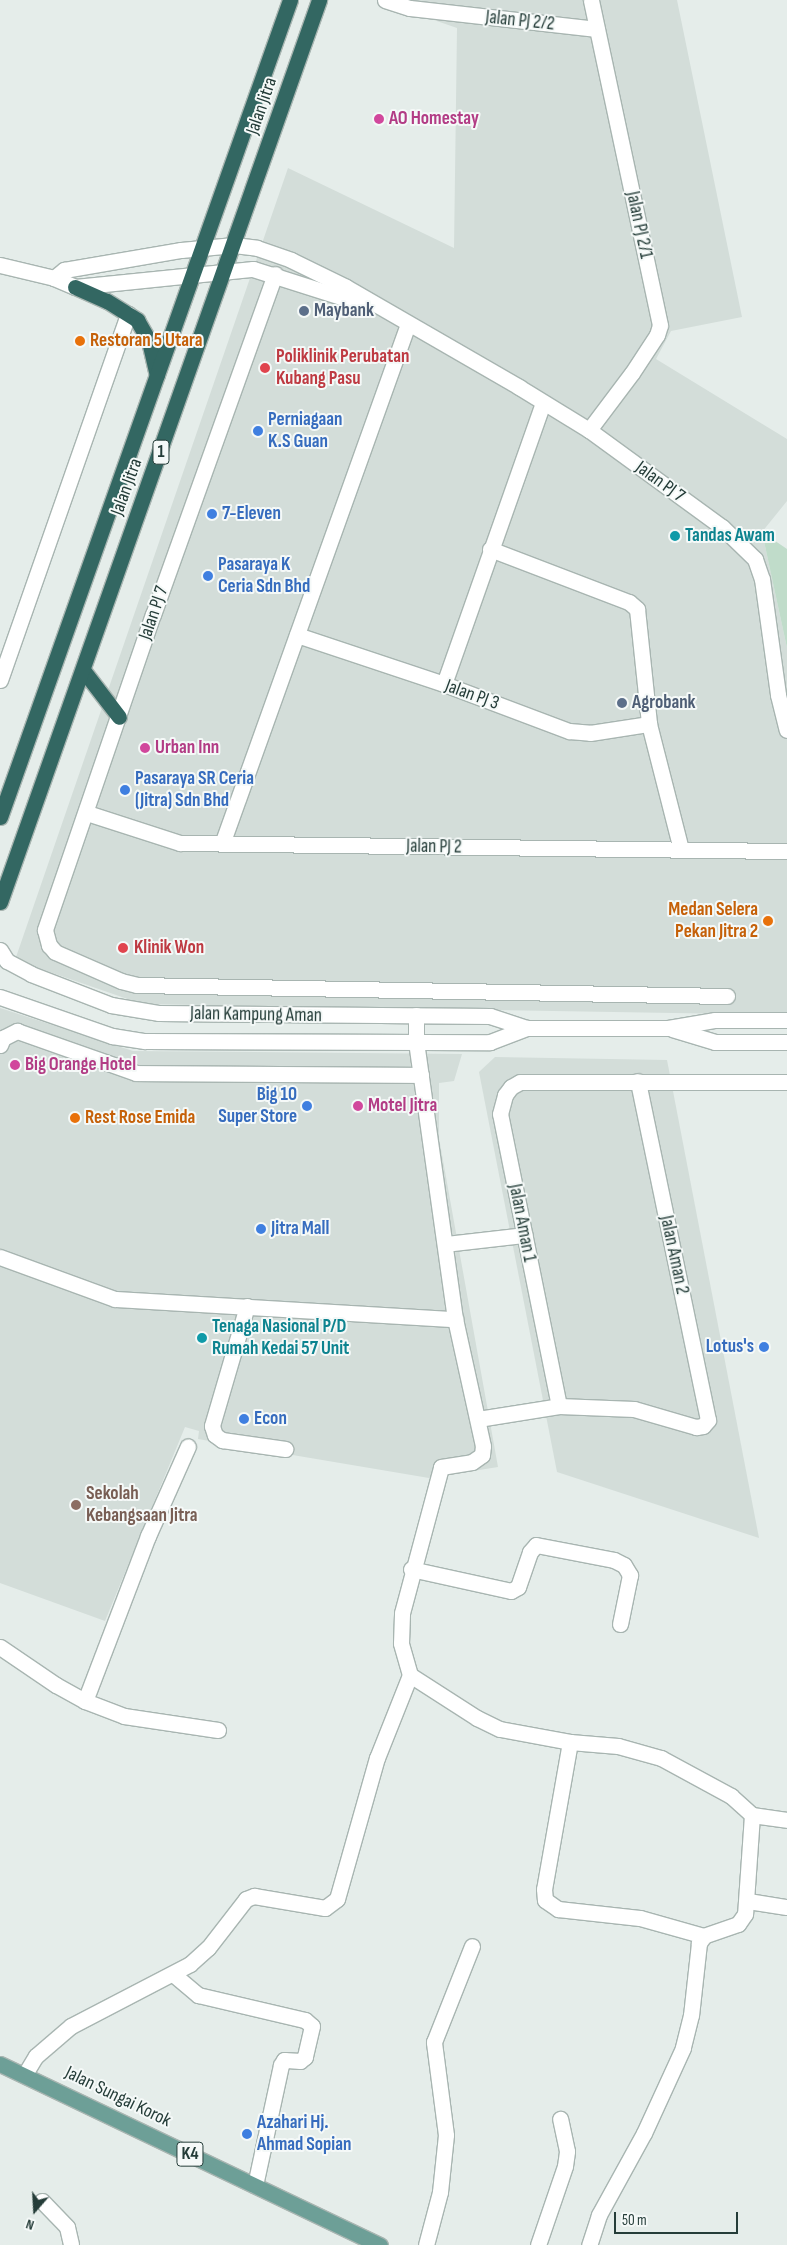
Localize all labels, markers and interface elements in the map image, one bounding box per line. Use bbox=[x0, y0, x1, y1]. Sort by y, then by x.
street label: Jalan PJ 2/2 bbox=[484, 6, 556, 36]
street label: Jalan Jitra bbox=[242, 74, 282, 138]
place label: AO Homestay bbox=[389, 108, 479, 130]
marker: AO Homestay bbox=[373, 113, 385, 125]
street label: Jalan PJ 2/1 bbox=[621, 189, 657, 261]
place label: Maybank bbox=[314, 300, 374, 322]
marker: Maybank bbox=[298, 305, 310, 317]
place label: Restoran 5 Utara bbox=[90, 330, 202, 352]
marker: Restoran 5 Utara bbox=[74, 335, 86, 347]
place label: Poliklinik Perubatan Kubang Pasu bbox=[276, 346, 409, 390]
marker: Poliklinik Perubatan Kubang Pasu bbox=[258, 361, 272, 375]
place label: Perniagaan K.S Guan bbox=[268, 409, 342, 453]
marker: Perniagaan K.S Guan bbox=[252, 425, 264, 437]
road number: 1 bbox=[152, 437, 170, 468]
street label: Jalan Jitra bbox=[106, 455, 148, 519]
street label: Jalan PJ 7 bbox=[631, 456, 689, 508]
place label: 7-Eleven bbox=[222, 503, 281, 525]
marker: 7-Eleven bbox=[206, 508, 218, 520]
place label: Tandas Awam bbox=[685, 525, 775, 547]
marker: Tandas Awam bbox=[669, 530, 681, 542]
place label: Pasaraya K Ceria Sdn Bhd bbox=[218, 554, 310, 598]
marker: Pasaraya K Ceria Sdn Bhd bbox=[202, 570, 214, 582]
street label: Jalan PJ 7 bbox=[134, 583, 174, 643]
street label: Jalan PJ 3 bbox=[442, 675, 502, 715]
place label: Agrobank bbox=[632, 692, 696, 714]
marker: Agrobank bbox=[616, 697, 628, 709]
place label: Urban Inn bbox=[155, 737, 219, 759]
marker: Urban Inn bbox=[139, 742, 151, 754]
place label: Pasaraya SR Ceria (Jitra) Sdn Bhd bbox=[135, 768, 254, 812]
marker: Pasaraya SR Ceria (Jitra) Sdn Bhd bbox=[119, 784, 131, 796]
street label: Jalan PJ 2 bbox=[406, 835, 462, 859]
place label: Medan Selera Pekan Jitra 2 bbox=[668, 899, 758, 943]
marker: Medan Selera Pekan Jitra 2 bbox=[762, 915, 774, 927]
place label: Klinik Won bbox=[134, 937, 204, 959]
marker: Klinik Won bbox=[116, 941, 130, 955]
street label: Jalan Kampung Aman bbox=[190, 1002, 322, 1028]
place label: Big Orange Hotel bbox=[25, 1054, 136, 1076]
marker: Big Orange Hotel bbox=[9, 1059, 21, 1071]
place label: Big 10 Super Store bbox=[218, 1084, 297, 1128]
place label: Motel Jitra bbox=[368, 1095, 437, 1117]
marker: Big 10 Super Store bbox=[301, 1100, 313, 1112]
marker: Motel Jitra bbox=[352, 1100, 364, 1112]
place label: Rest Rose Emida bbox=[85, 1107, 195, 1129]
marker: Rest Rose Emida bbox=[69, 1112, 81, 1124]
street label: Jalan Aman 1 bbox=[503, 1182, 541, 1264]
street label: Jalan Aman 2 bbox=[655, 1213, 693, 1297]
place label: Jitra Mall bbox=[271, 1218, 329, 1240]
marker: Jitra Mall bbox=[255, 1223, 267, 1235]
place label: Tenaga Nasional P/D Rumah Kedai 57 Unit bbox=[212, 1316, 349, 1360]
marker: Tenaga Nasional P/D Rumah Kedai 57 Unit bbox=[196, 1332, 208, 1344]
place label: Lotus's bbox=[706, 1336, 754, 1358]
marker: Lotus's bbox=[758, 1341, 770, 1353]
place label: Econ bbox=[254, 1408, 287, 1430]
marker: Econ bbox=[238, 1413, 250, 1425]
place label: Sekolah Kebangsaan Jitra bbox=[86, 1483, 198, 1527]
marker: Sekolah Kebangsaan Jitra bbox=[70, 1499, 82, 1511]
street label: Jalan Sungai Korok bbox=[61, 2062, 175, 2132]
place label: Azahari Hj. Ahmad Sopian bbox=[257, 2112, 351, 2156]
marker: Azahari Hj. Ahmad Sopian bbox=[241, 2128, 253, 2140]
road number: K4 bbox=[176, 2138, 204, 2170]
north arrow bbox=[10, 2185, 60, 2235]
scale bar bbox=[617, 2202, 741, 2234]
text: 50 m bbox=[622, 2211, 647, 2230]
text: N bbox=[24, 2215, 36, 2234]

